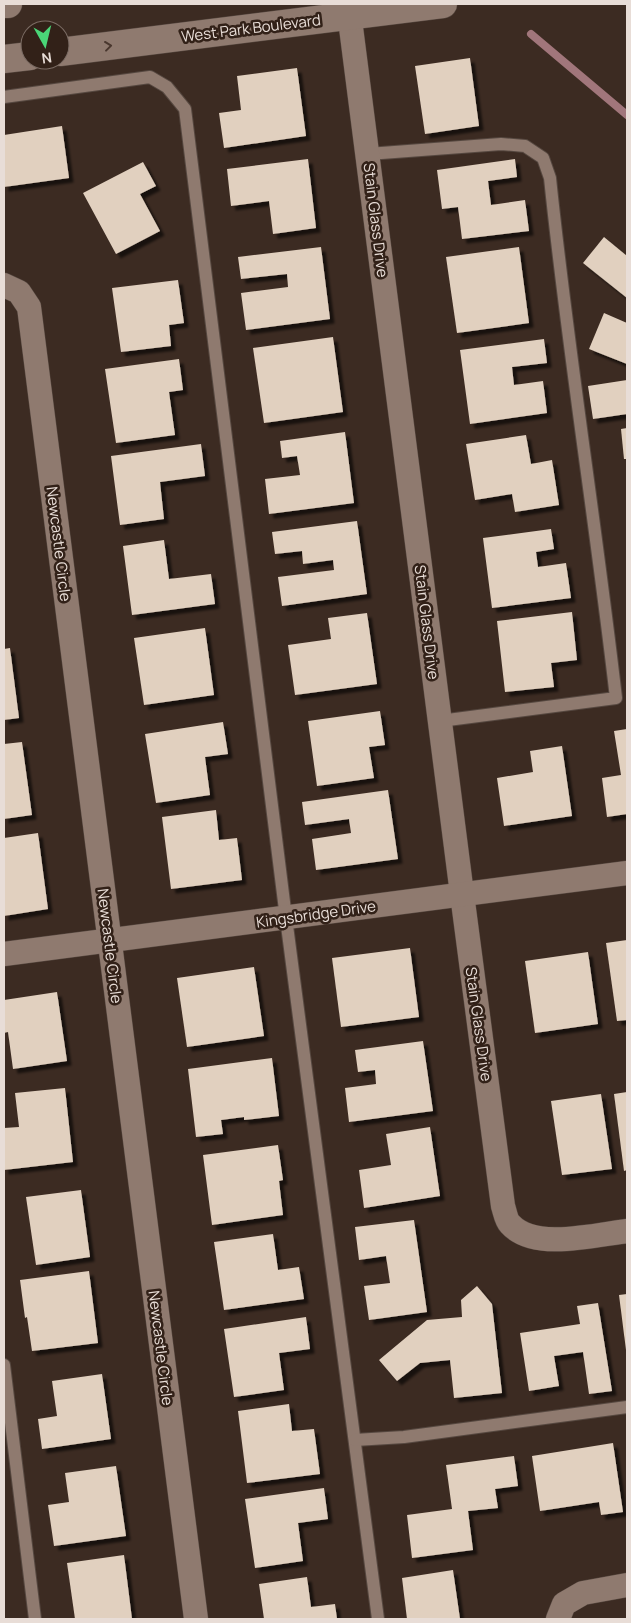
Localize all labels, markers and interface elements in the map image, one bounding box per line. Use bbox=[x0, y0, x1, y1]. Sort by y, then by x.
street label: West Park Boulevard bbox=[180, 9, 322, 47]
north arrow bbox=[20, 20, 70, 70]
one-way arrow bbox=[105, 41, 113, 52]
text: N bbox=[41, 48, 53, 68]
street label: Stain Glass Drive bbox=[359, 162, 393, 279]
street label: Newcastle Circle bbox=[42, 485, 76, 603]
street label: Stain Glass Drive bbox=[410, 564, 444, 681]
street label: Newcastle Circle bbox=[93, 887, 127, 1005]
street label: Kingsbridge Drive bbox=[255, 895, 377, 933]
street label: Stain Glass Drive bbox=[461, 965, 497, 1083]
street label: Newcastle Circle bbox=[144, 1289, 178, 1407]

